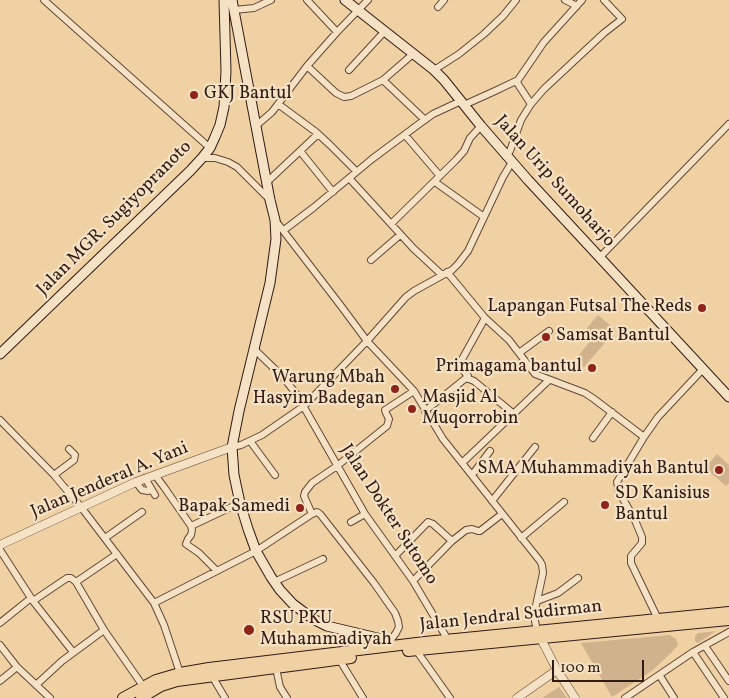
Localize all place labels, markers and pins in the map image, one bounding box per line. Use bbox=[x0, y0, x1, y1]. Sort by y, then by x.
place label: GKJ Bantul bbox=[204, 84, 292, 106]
marker: GKJ Bantul bbox=[188, 89, 200, 101]
place label: Lapangan Futsal The Reds bbox=[487, 297, 692, 319]
marker: Lapangan Futsal The Reds bbox=[696, 302, 708, 314]
place label: Samsat Bantul bbox=[556, 326, 670, 348]
marker: Samsat Bantul bbox=[540, 331, 552, 343]
place label: Primagama bantul bbox=[436, 357, 582, 379]
marker: Primagama bantul bbox=[586, 362, 598, 374]
place label: Warung Mbah Hasyim Badegan bbox=[253, 368, 385, 410]
marker: Warung Mbah Hasyim Badegan bbox=[389, 383, 401, 395]
place label: Masjid Al Muqorrobin bbox=[422, 388, 518, 430]
marker: Masjid Al Muqorrobin bbox=[406, 403, 418, 415]
place label: SMA Muhammadiyah Bantul bbox=[478, 459, 709, 481]
marker: SMA Muhammadiyah Bantul bbox=[713, 464, 725, 476]
place label: SD Kanisius Bantul bbox=[615, 484, 710, 526]
place label: Bapak Samedi bbox=[178, 497, 290, 519]
marker: SD Kanisius Bantul bbox=[599, 499, 611, 511]
marker: Bapak Samedi bbox=[294, 502, 306, 514]
place label: RSU PKU Muhammadiyah bbox=[260, 609, 392, 652]
marker: RSU PKU Muhammadiyah bbox=[242, 623, 256, 637]

